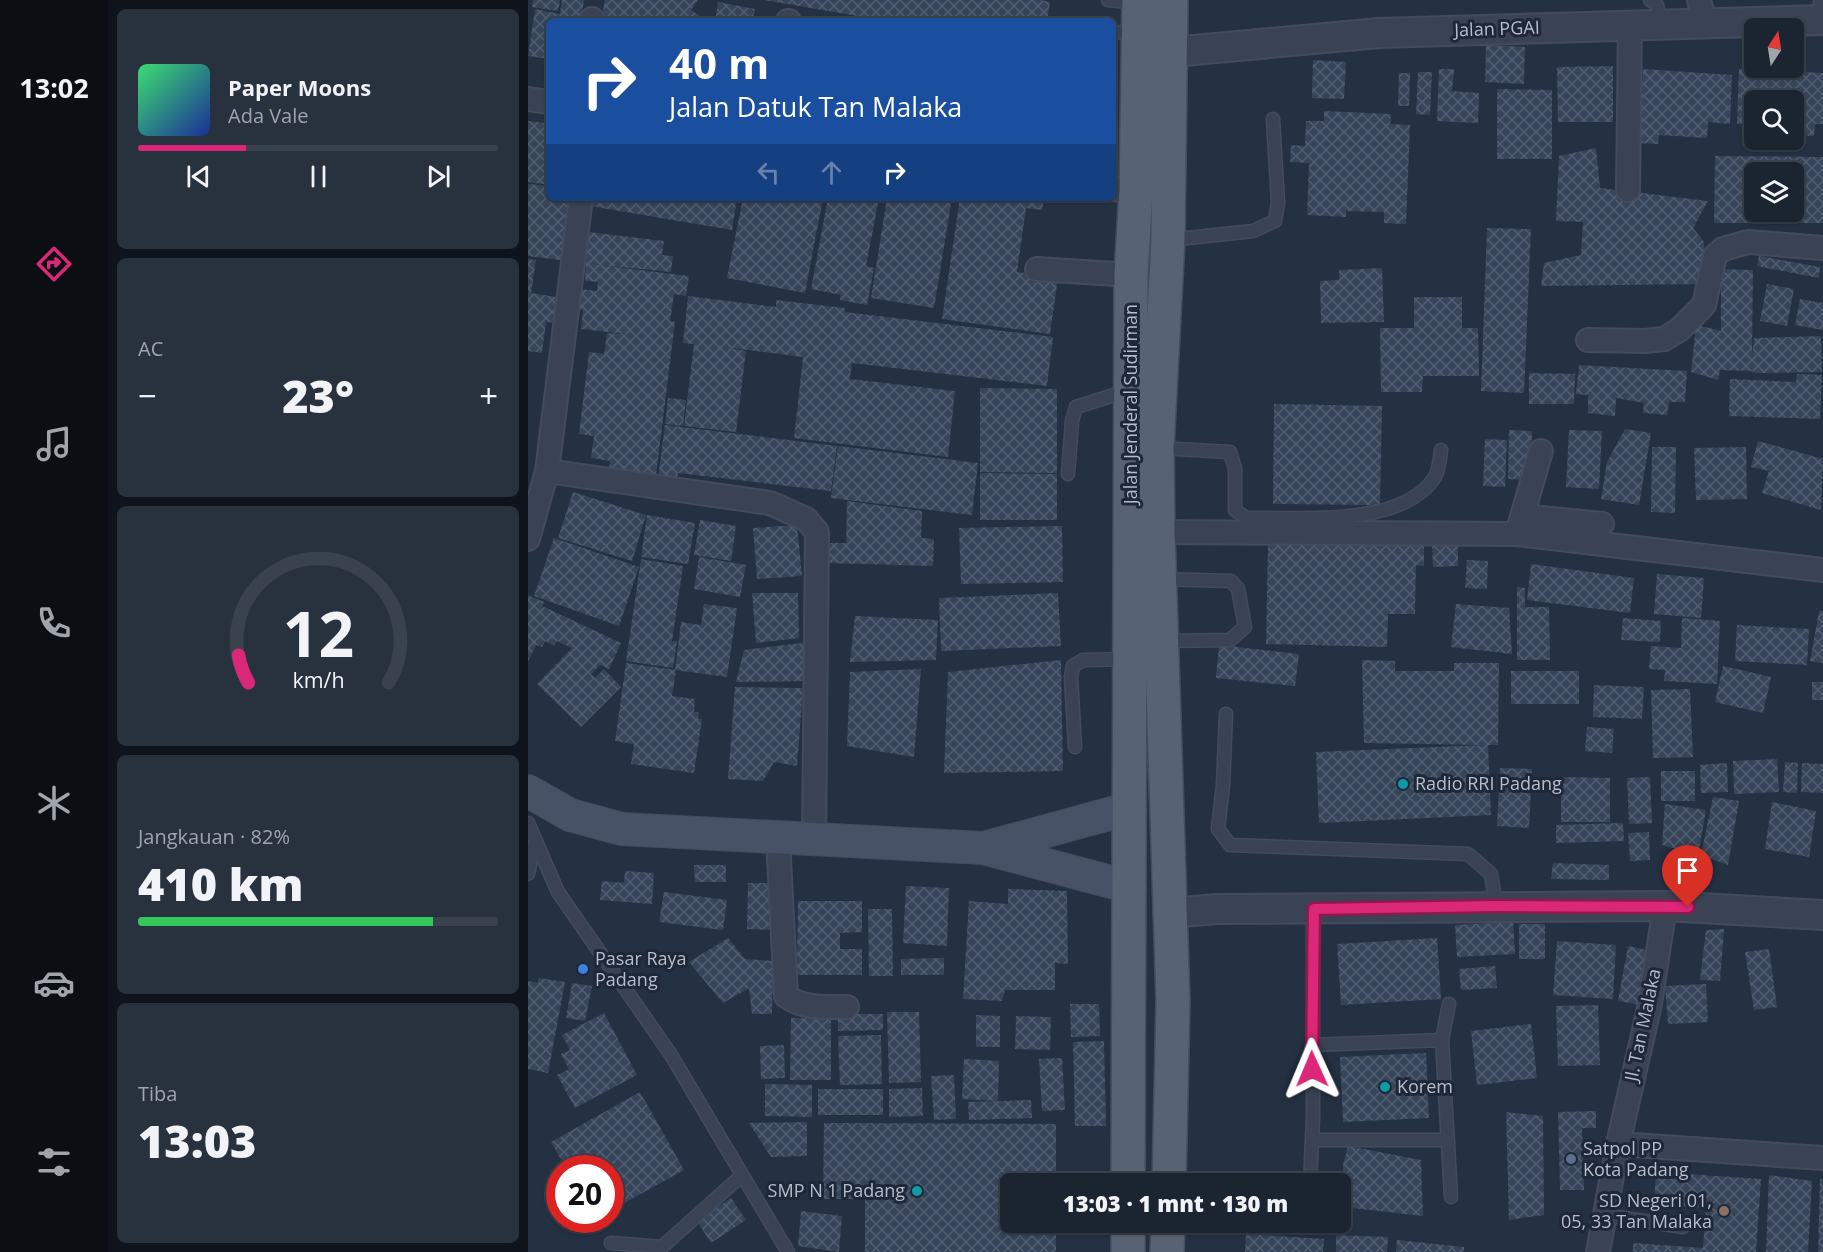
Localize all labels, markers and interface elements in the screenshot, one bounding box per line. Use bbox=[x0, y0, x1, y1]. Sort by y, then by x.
street label: Jalan PGAI bbox=[1452, 15, 1540, 42]
north arrow bbox=[1744, 18, 1804, 78]
map controls bbox=[1744, 18, 1804, 222]
text: 40 m bbox=[669, 34, 769, 91]
icon: right bbox=[570, 42, 648, 120]
text: 13:02 bbox=[19, 69, 89, 106]
text: Paper Moons bbox=[228, 72, 371, 102]
text: Jalan Datuk Tan Malaka bbox=[669, 88, 962, 125]
button: search bbox=[1744, 90, 1804, 150]
text: Ada Vale bbox=[228, 102, 309, 129]
icon: left bbox=[752, 156, 785, 189]
icon: ahead bbox=[815, 156, 848, 189]
icon: right bbox=[878, 156, 911, 189]
icon: previous bbox=[182, 160, 215, 193]
icon: pause bbox=[302, 160, 335, 193]
icon: next bbox=[422, 160, 455, 193]
button: layers bbox=[1744, 162, 1804, 222]
icon: directions bbox=[33, 243, 75, 285]
street label: Jalan Jenderal Sudirman bbox=[1118, 304, 1142, 506]
text: AC bbox=[138, 335, 163, 362]
text: 23° bbox=[282, 365, 354, 426]
text: − bbox=[138, 373, 157, 418]
text: + bbox=[479, 373, 498, 418]
icon: music bbox=[33, 423, 75, 465]
text: 12 bbox=[282, 590, 354, 675]
icon: phone bbox=[33, 602, 75, 644]
text: km/h bbox=[292, 665, 344, 694]
place label: Radio RRI Padang bbox=[1415, 771, 1562, 795]
marker: Radio RRI Padang bbox=[1396, 777, 1410, 791]
icon: climate bbox=[33, 782, 75, 824]
text: Jangkauan · 82% bbox=[138, 823, 290, 850]
pin bbox=[1662, 845, 1713, 907]
text: 410 km bbox=[138, 853, 303, 914]
icon: arrive bbox=[1671, 854, 1704, 887]
place label: Pasar Raya Padang bbox=[595, 946, 687, 991]
icon: car bbox=[33, 962, 75, 1004]
marker: Pasar Raya Padang bbox=[576, 962, 590, 976]
street label: Jl. Tan Malaka bbox=[1618, 966, 1666, 1085]
position arrow bbox=[1280, 1037, 1344, 1101]
place label: Korem bbox=[1397, 1074, 1453, 1098]
text: Tiba bbox=[138, 1080, 177, 1107]
marker: Korem bbox=[1378, 1080, 1392, 1094]
text: 13:03 bbox=[138, 1110, 256, 1171]
place label: Satpol PP Kota Padang bbox=[1583, 1136, 1689, 1181]
icon: filters bbox=[33, 1141, 75, 1183]
marker: Satpol PP Kota Padang bbox=[1564, 1152, 1578, 1166]
speed limit sign: 20 bbox=[546, 1155, 624, 1233]
place label: SMP N 1 Padang bbox=[768, 1178, 905, 1202]
marker: SMP N 1 Padang bbox=[910, 1184, 924, 1198]
text: 13:03 · 1 mnt · 130 m bbox=[1063, 1188, 1288, 1218]
place label: SD Negeri 01, 05, 33 Tan Malaka bbox=[1561, 1188, 1712, 1233]
marker: SD Negeri 01, 05, 33 Tan Malaka bbox=[1717, 1204, 1731, 1218]

